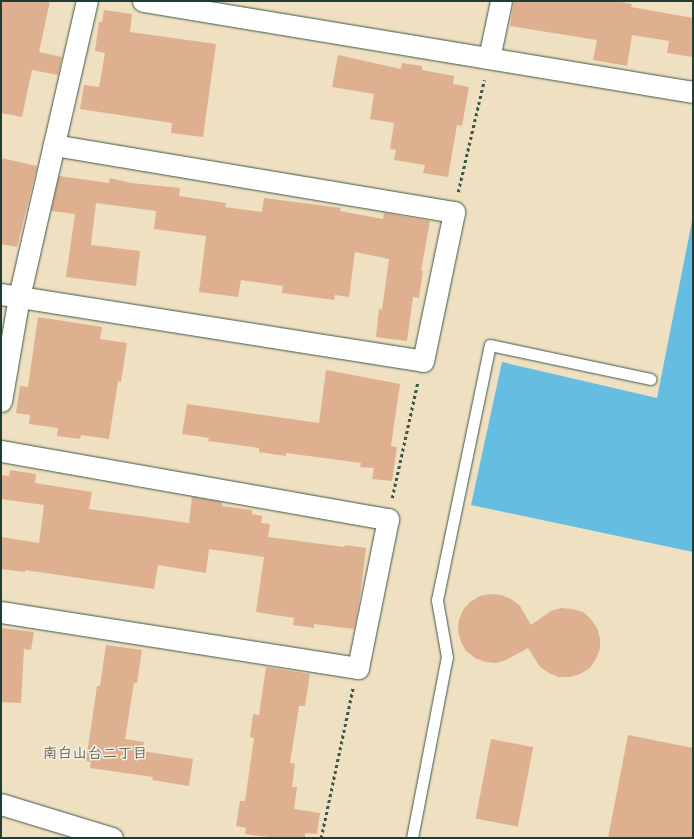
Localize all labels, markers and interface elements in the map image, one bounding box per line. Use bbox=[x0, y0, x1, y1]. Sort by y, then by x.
district label: 南白山台二丁目 bbox=[43, 745, 147, 763]

